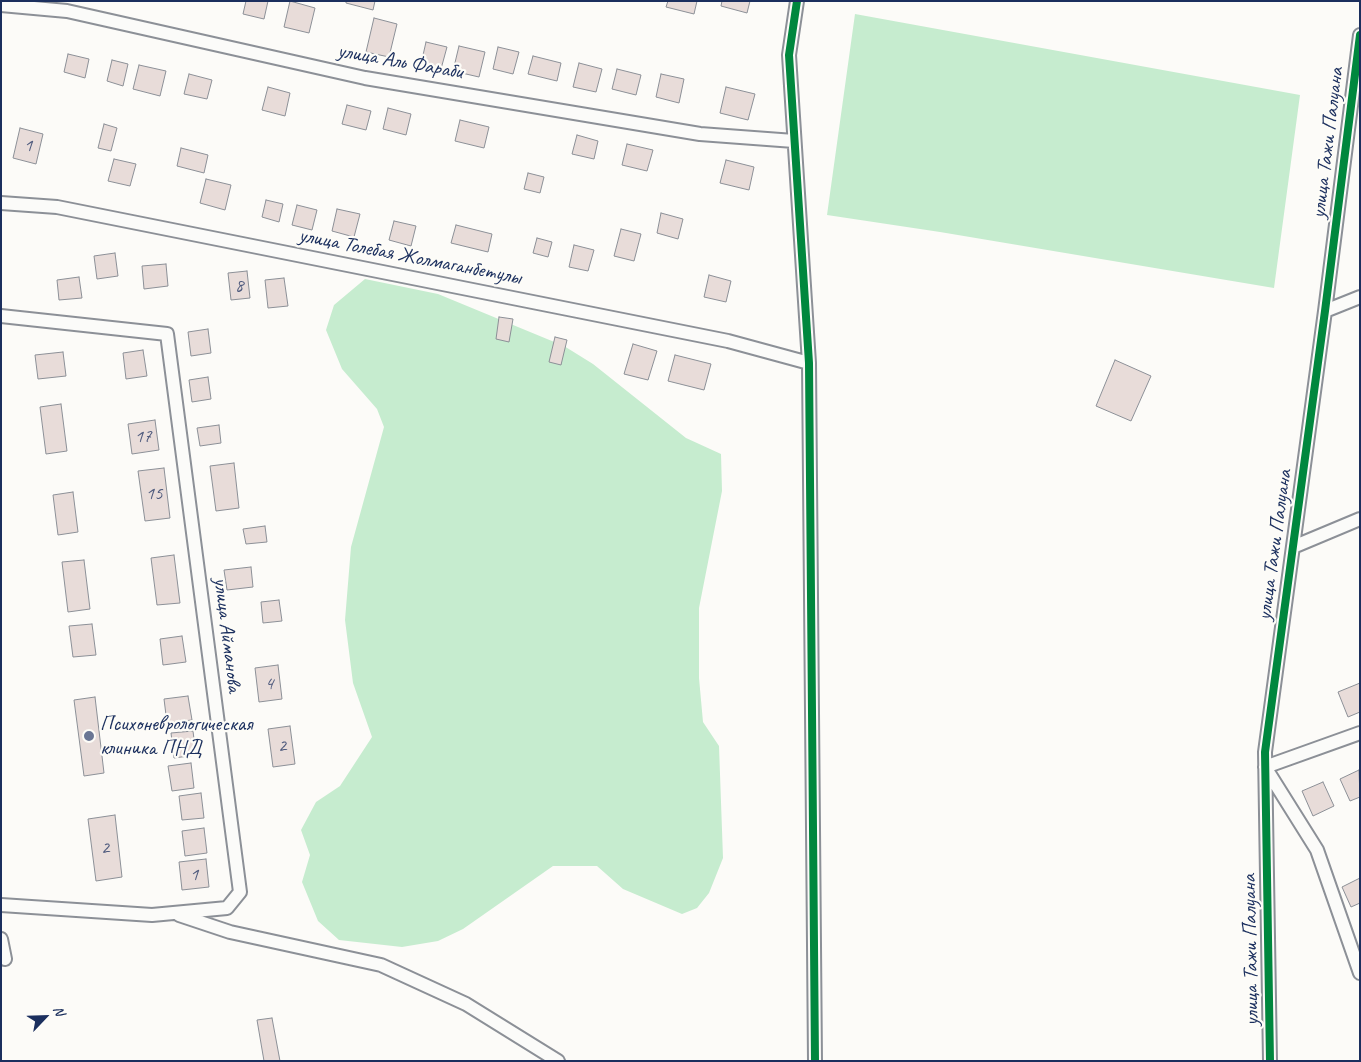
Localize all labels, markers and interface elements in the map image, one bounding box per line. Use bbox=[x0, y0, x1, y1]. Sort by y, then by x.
street label: улица Аль Фараби bbox=[336, 39, 464, 85]
street label: улица Тажи Палуана bbox=[1306, 66, 1350, 220]
house number: 1 bbox=[24, 135, 32, 157]
street label: улица Толебая Жолмаганбетулы bbox=[297, 223, 523, 291]
house number: 8 bbox=[235, 275, 243, 297]
house number: 17 bbox=[134, 426, 152, 448]
street label: улица Тажи Палуана bbox=[1252, 468, 1298, 622]
house number: 15 bbox=[145, 483, 163, 505]
street label: улица Айманова bbox=[207, 576, 247, 694]
house number: 4 bbox=[265, 673, 273, 695]
place label: Психоневрологическая клиника ПНД bbox=[100, 711, 252, 761]
marker: Психоневрологическая клиника ПНД bbox=[82, 729, 96, 743]
house number: 2 bbox=[278, 735, 286, 757]
house number: 2 bbox=[101, 837, 109, 859]
house number: 1 bbox=[190, 864, 198, 886]
street label: улица Тажи Палуана bbox=[1237, 874, 1265, 1026]
north arrow bbox=[20, 992, 70, 1042]
text: N bbox=[50, 1003, 69, 1018]

